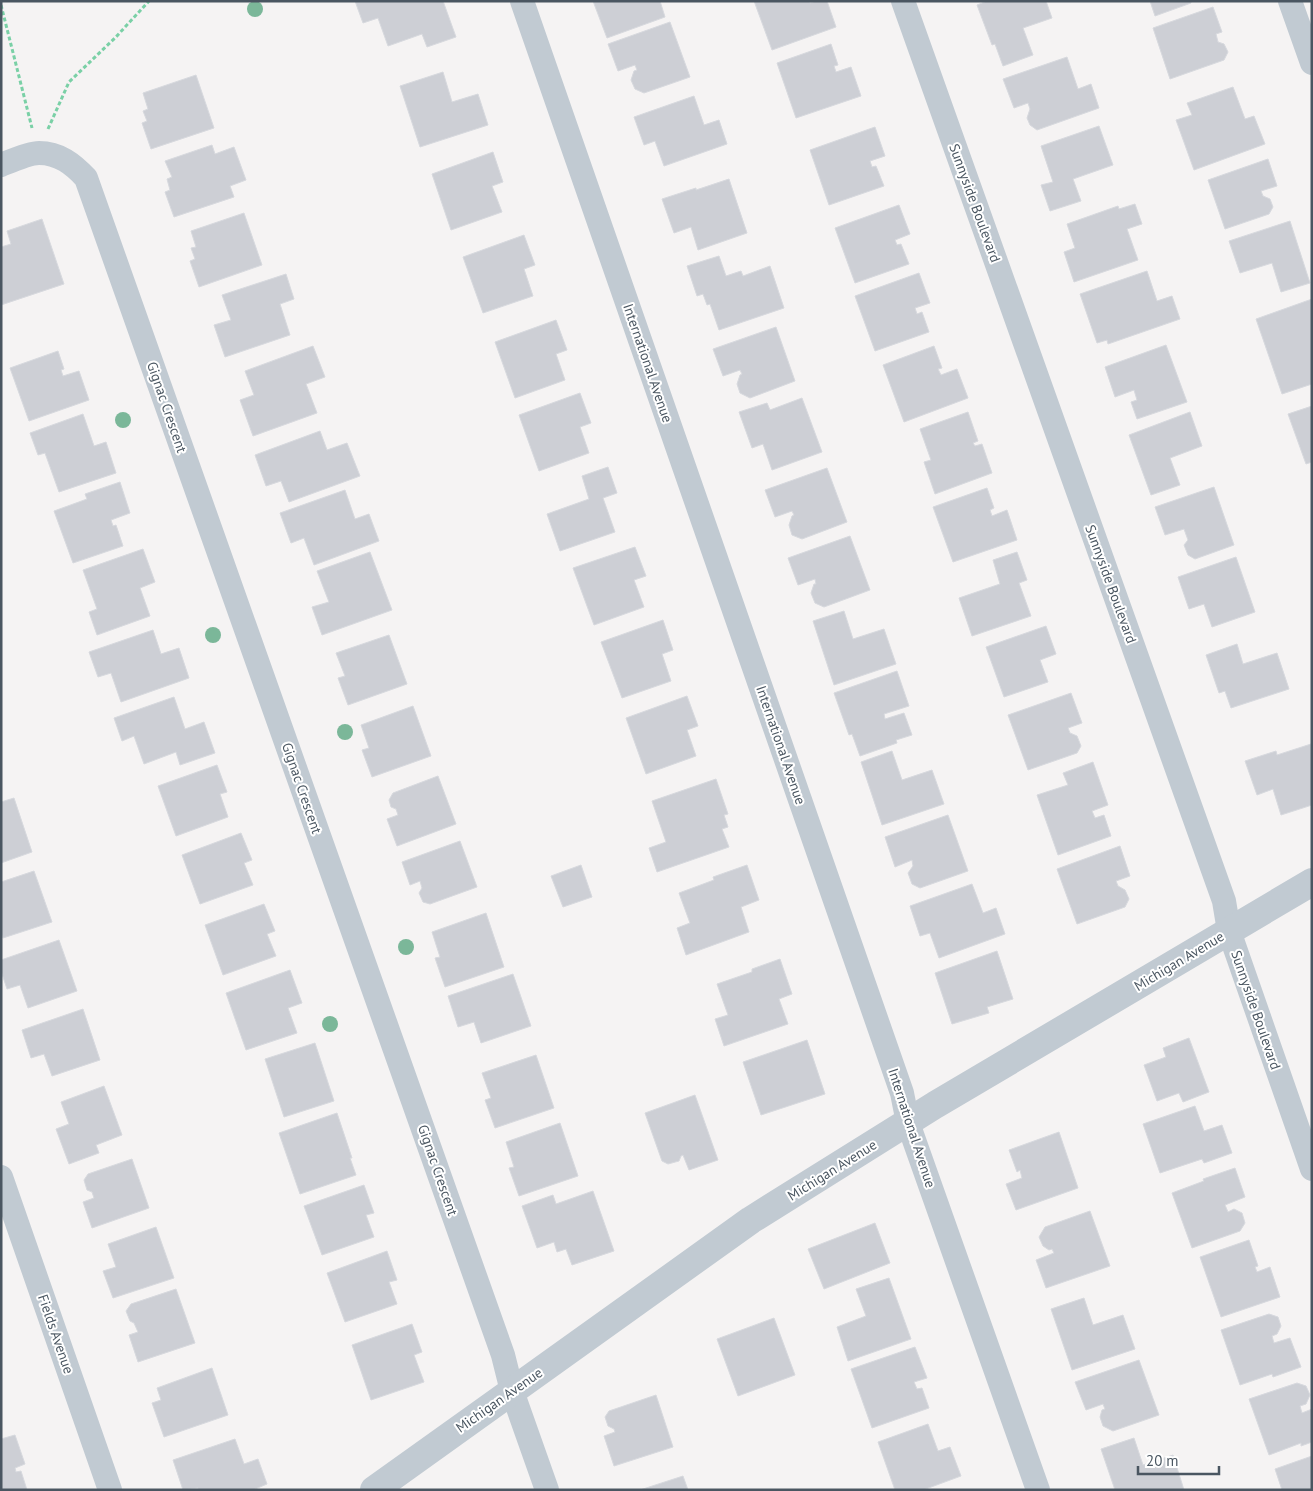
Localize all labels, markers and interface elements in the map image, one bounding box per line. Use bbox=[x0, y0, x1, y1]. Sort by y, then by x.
street label: Sunnyside Boulevard bbox=[945, 141, 1005, 265]
street label: International Avenue bbox=[619, 301, 677, 425]
street label: Gignac Crescent bbox=[143, 359, 191, 455]
street label: Sunnyside Boulevard bbox=[1081, 522, 1141, 646]
street label: International Avenue bbox=[752, 683, 810, 807]
street label: Gignac Crescent bbox=[278, 740, 326, 836]
street label: Michigan Avenue bbox=[1131, 927, 1227, 995]
street label: Sunnyside Boulevard bbox=[1227, 948, 1285, 1072]
street label: International Avenue bbox=[884, 1066, 940, 1190]
street label: Gignac Crescent bbox=[414, 1122, 462, 1218]
street label: Michigan Avenue bbox=[784, 1135, 880, 1205]
street label: Fields Avenue bbox=[34, 1292, 78, 1376]
street label: Michigan Avenue bbox=[452, 1363, 546, 1437]
scale bar bbox=[1138, 1444, 1219, 1476]
text: 20 m bbox=[1146, 1451, 1179, 1470]

